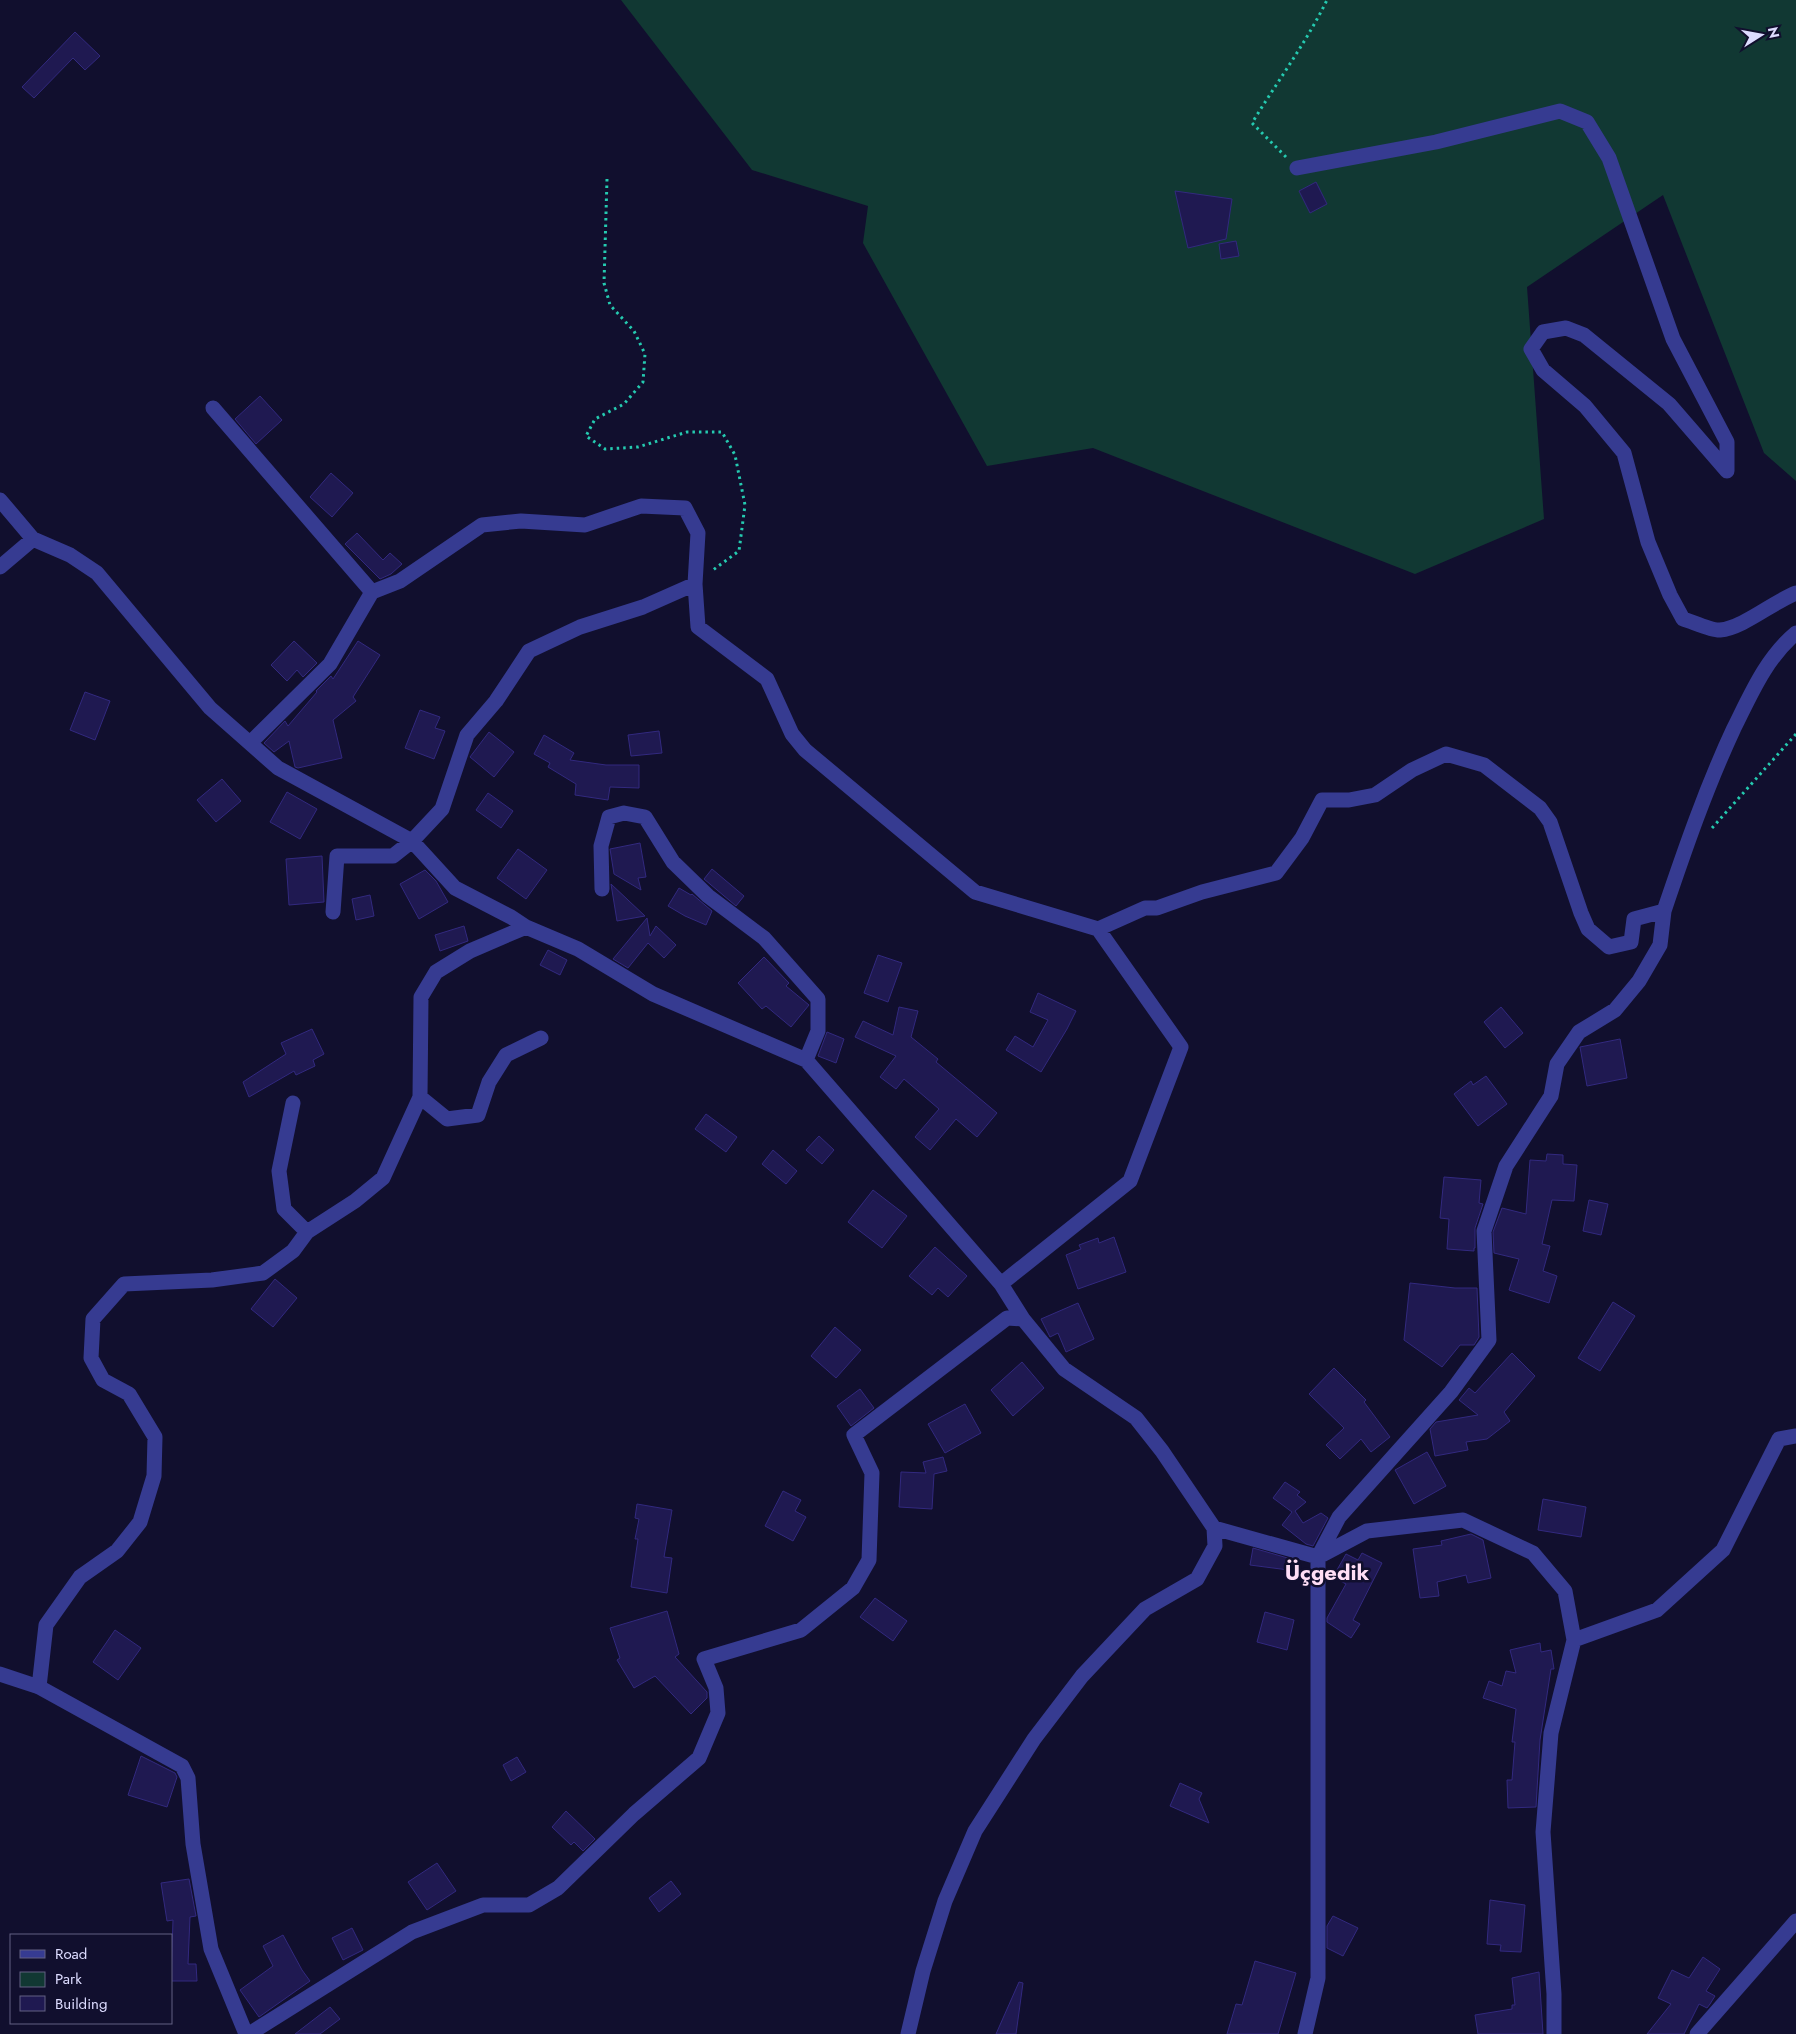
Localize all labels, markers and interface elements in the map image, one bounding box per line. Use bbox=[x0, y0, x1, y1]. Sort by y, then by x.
north arrow bbox=[1736, 10, 1786, 60]
text: N bbox=[1763, 25, 1785, 40]
district label: Üçgedik bbox=[1285, 1556, 1370, 1588]
legend bbox=[10, 1934, 172, 2024]
text: Road bbox=[55, 1943, 87, 1965]
text: Park bbox=[55, 1968, 82, 1990]
text: Building bbox=[55, 1993, 107, 2015]

